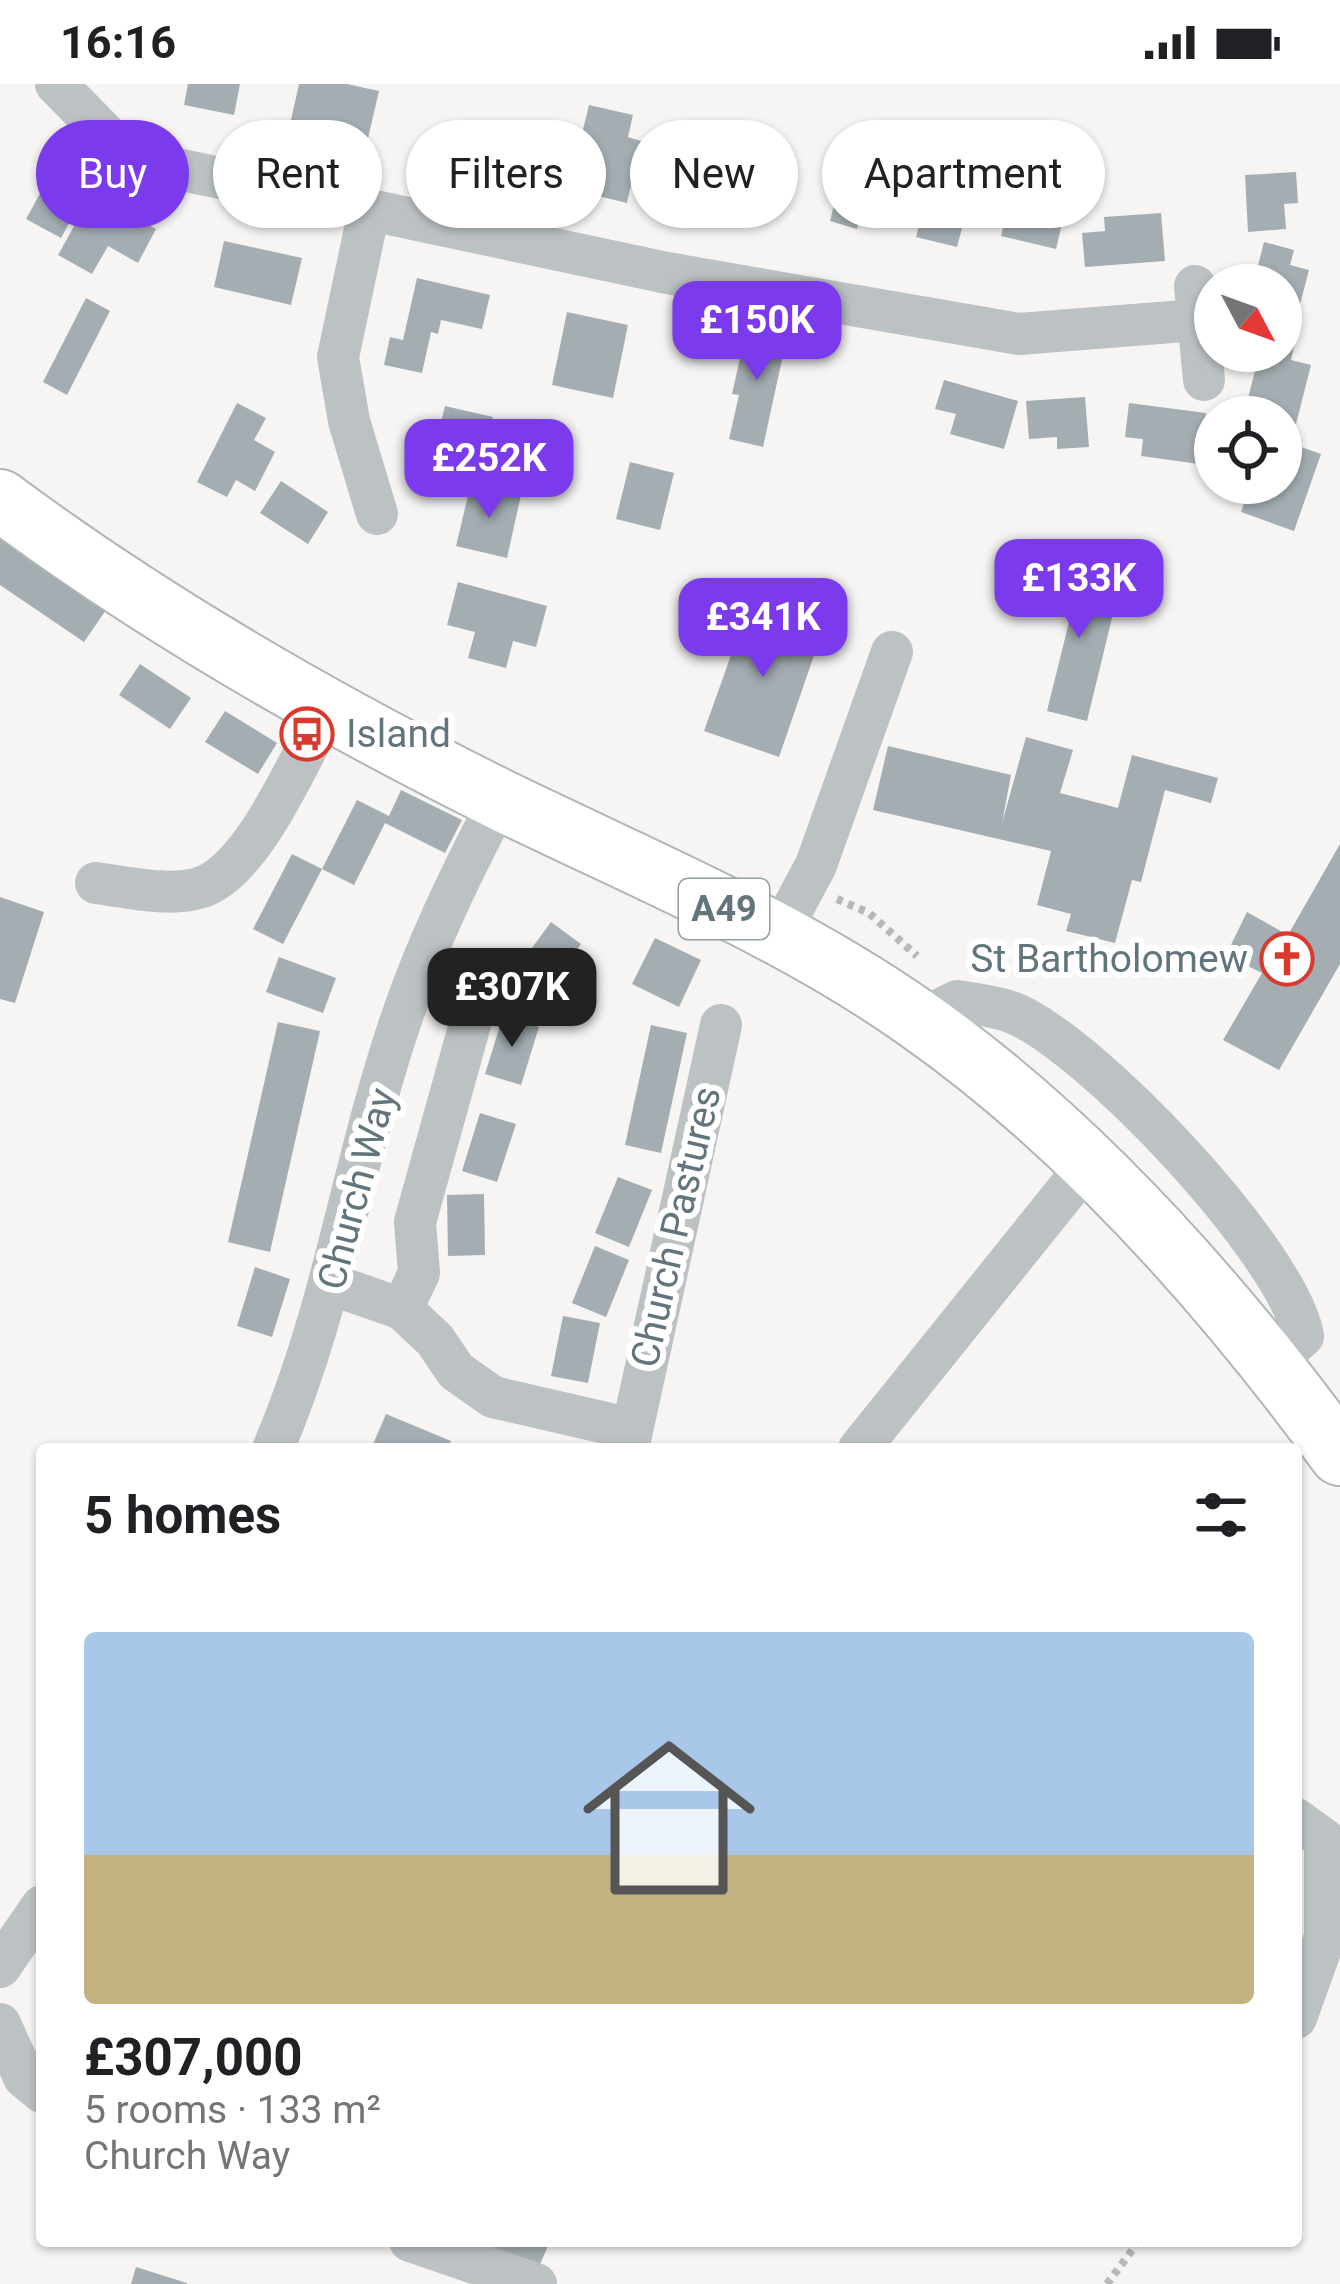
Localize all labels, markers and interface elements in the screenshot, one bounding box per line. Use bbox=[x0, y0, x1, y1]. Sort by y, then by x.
text: 16:16 bbox=[60, 16, 176, 69]
chip: Buy bbox=[36, 120, 189, 228]
chip: Rent bbox=[213, 120, 382, 228]
chip: Filters bbox=[406, 120, 606, 228]
chip: New bbox=[630, 120, 798, 228]
chip: Apartment bbox=[822, 120, 1105, 228]
north arrow bbox=[1194, 264, 1302, 372]
map controls bbox=[1194, 264, 1302, 504]
pin: £150K bbox=[673, 281, 841, 383]
text: £150K bbox=[699, 297, 815, 343]
button: locate bbox=[1194, 396, 1302, 504]
pin: £252K bbox=[405, 419, 573, 521]
text: £252K bbox=[431, 435, 547, 481]
pin: £133K bbox=[995, 539, 1163, 641]
text: £133K bbox=[1021, 555, 1137, 601]
pin: £341K bbox=[679, 578, 847, 680]
text: £341K bbox=[705, 594, 821, 640]
bus stop icon: Island bbox=[279, 706, 335, 762]
place label: Island bbox=[346, 711, 451, 757]
road number: A49 bbox=[679, 879, 769, 939]
church icon: St Bartholomew bbox=[1259, 931, 1315, 987]
place label: St Bartholomew bbox=[970, 936, 1248, 982]
pin: £307K bbox=[428, 948, 596, 1050]
text: £307K bbox=[454, 964, 570, 1010]
street label: Church Pastures bbox=[621, 1082, 731, 1372]
street label: Church Way bbox=[308, 1083, 406, 1295]
icon: filters bbox=[1188, 1482, 1254, 1548]
text: 5 homes bbox=[84, 1486, 281, 1545]
icon: home bbox=[561, 1710, 777, 1926]
text: £307,000 bbox=[84, 2028, 302, 2087]
text: 5 rooms · 133 m² bbox=[84, 2087, 381, 2133]
text: Church Way bbox=[84, 2133, 290, 2179]

